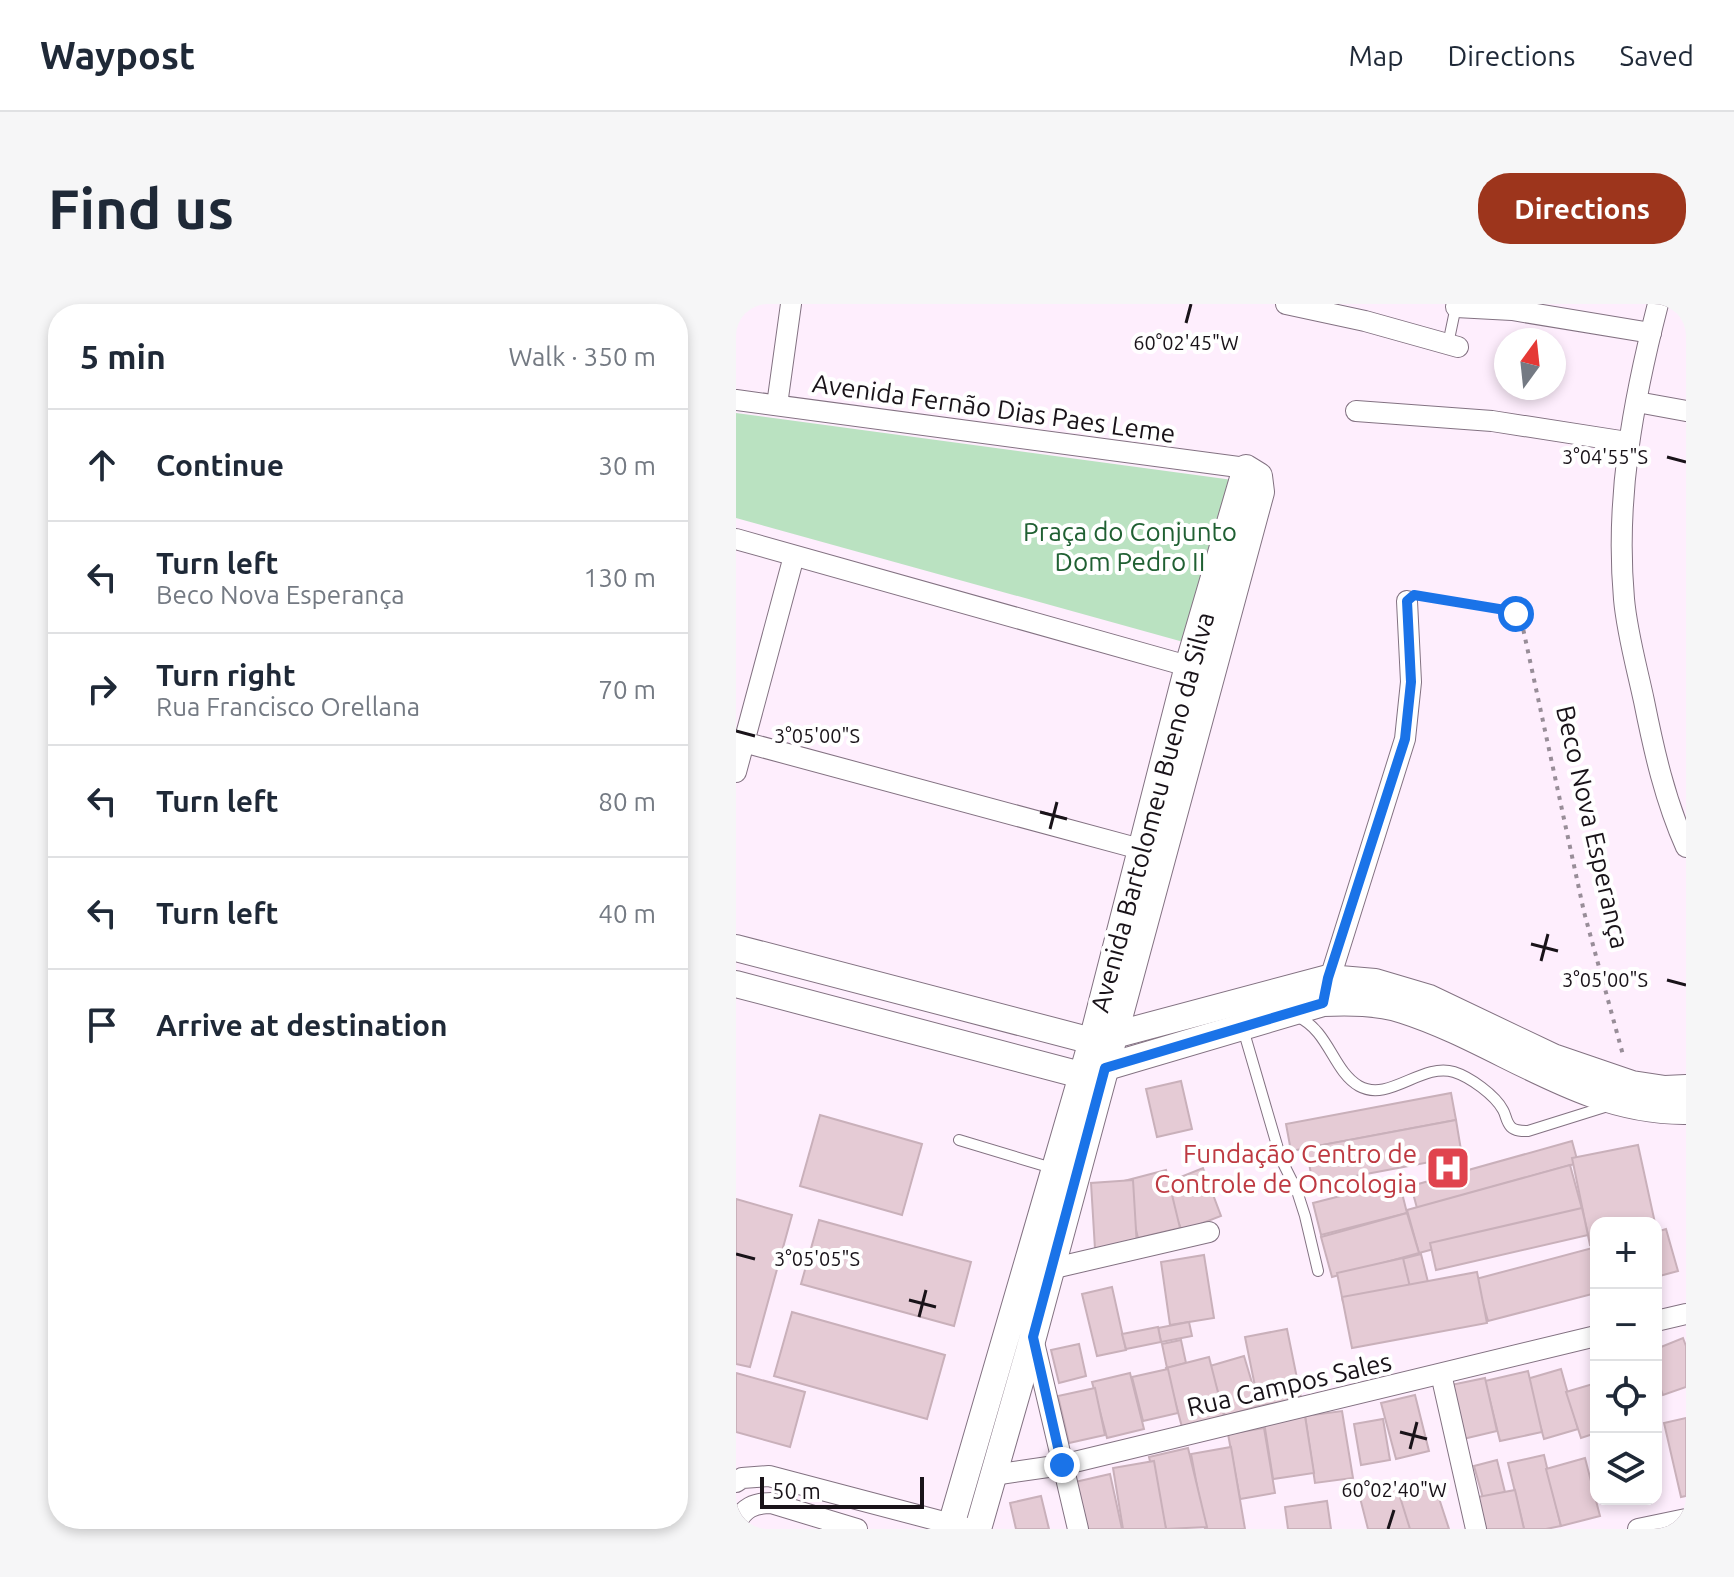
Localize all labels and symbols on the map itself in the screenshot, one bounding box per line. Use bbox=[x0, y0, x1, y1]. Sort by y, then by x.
north arrow bbox=[1494, 328, 1566, 400]
text: 60°02'45"W bbox=[1133, 331, 1239, 354]
street label: Avenida Fernão Dias Paes Leme bbox=[811, 368, 1177, 448]
text: 3°04'55"S bbox=[1562, 445, 1648, 468]
park label: Praça do Conjunto Dom Pedro II bbox=[1023, 517, 1237, 576]
route start bbox=[1498, 596, 1534, 632]
street label: Avenida Bartolomeu Bueno da Silva bbox=[1085, 609, 1219, 1015]
street label: Beco Nova Esperança bbox=[1551, 703, 1635, 951]
text: 3°05'00"S bbox=[774, 724, 860, 747]
text: 3°05'00"S bbox=[1562, 968, 1648, 991]
place label: Fundação Centro de Controle de Oncologia bbox=[1154, 1139, 1417, 1198]
hospital icon: Fundação Centro de Controle de Oncologia bbox=[1424, 1144, 1472, 1192]
text: 3°05'05"S bbox=[774, 1247, 860, 1270]
street label: Rua Campos Sales bbox=[1184, 1346, 1394, 1422]
route end bbox=[1044, 1447, 1080, 1483]
scale bar bbox=[760, 1473, 924, 1509]
text: 60°02'40"W bbox=[1341, 1478, 1447, 1501]

